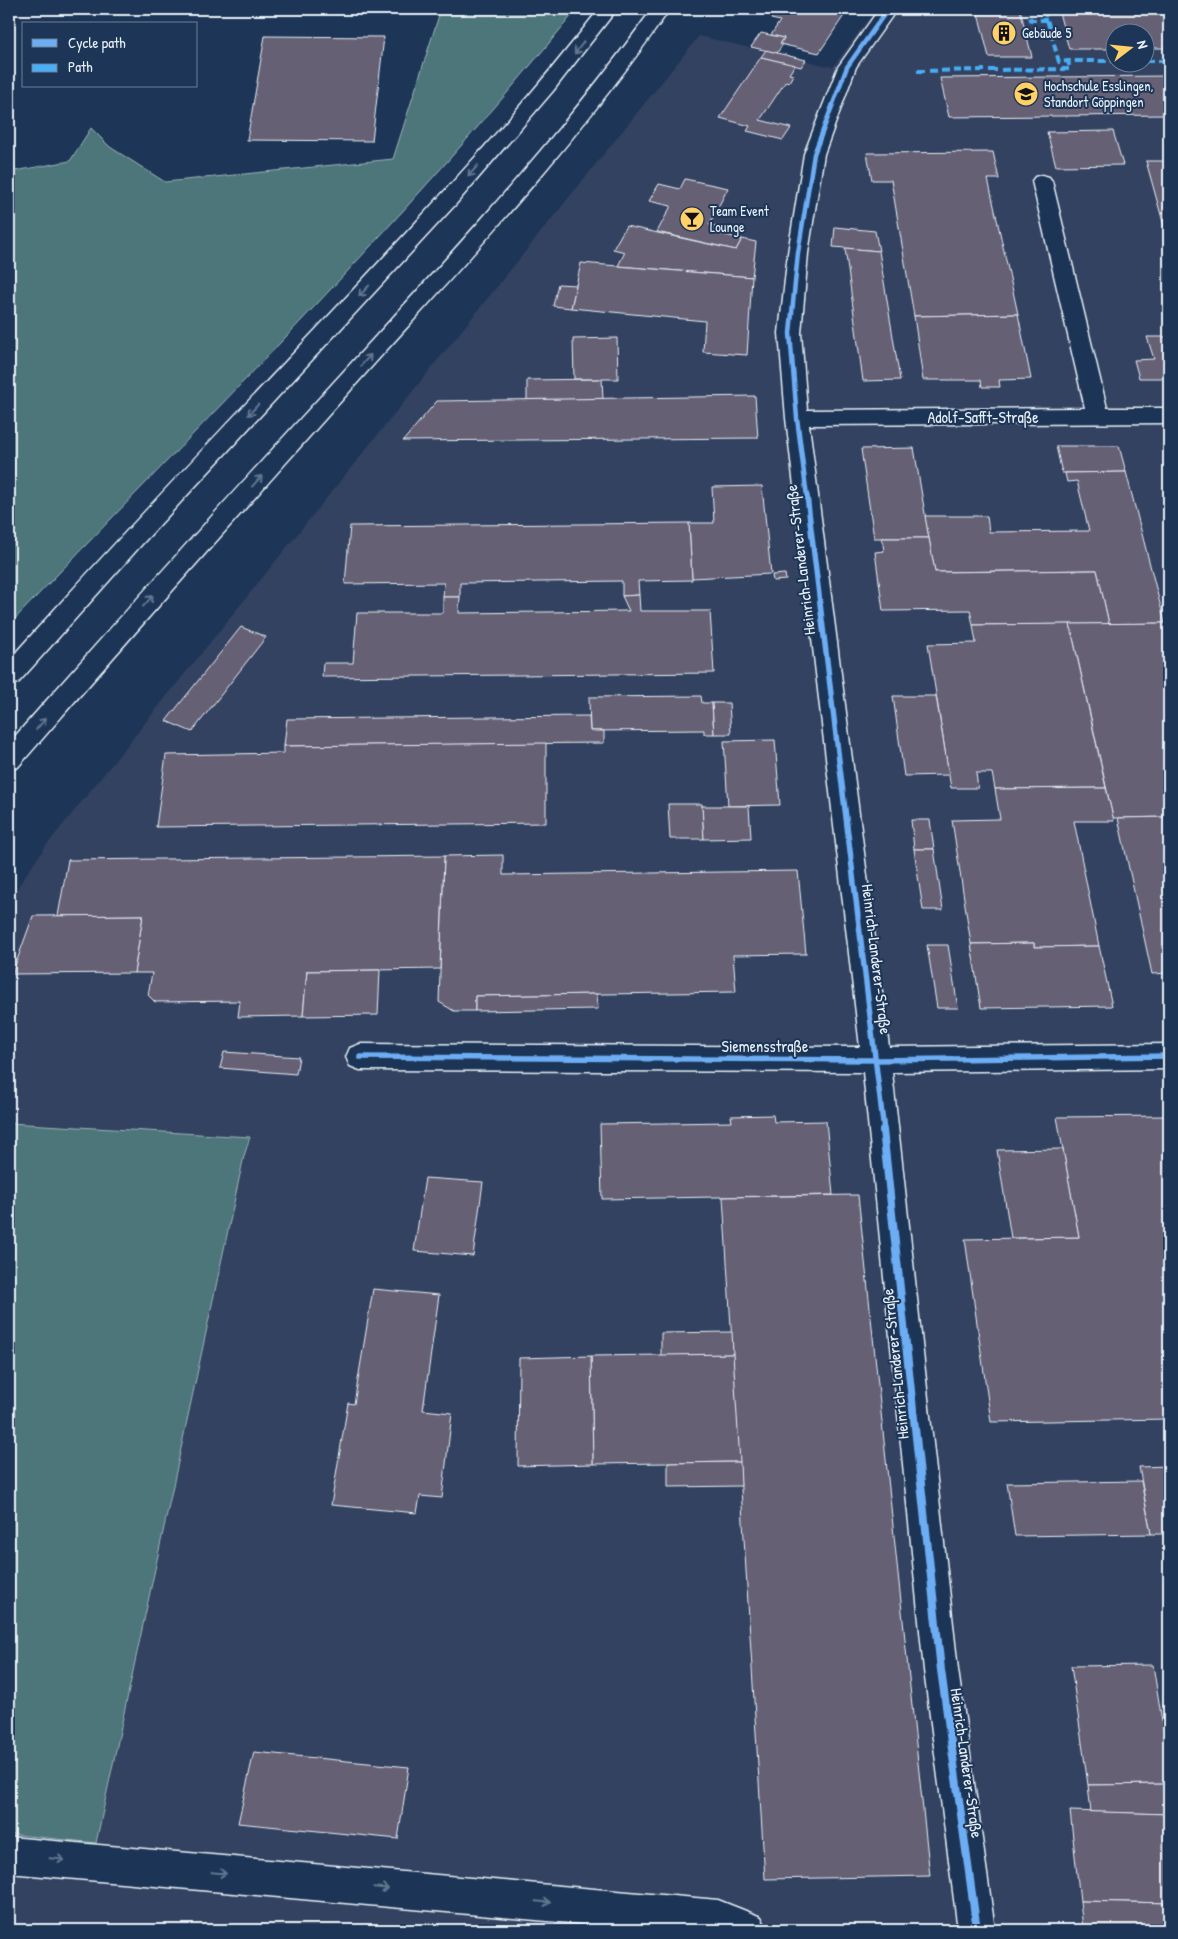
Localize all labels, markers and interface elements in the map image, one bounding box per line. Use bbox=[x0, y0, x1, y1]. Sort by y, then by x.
building icon: Gebäude 5 bbox=[991, 20, 1017, 46]
legend bbox=[22, 22, 198, 88]
north arrow bbox=[1106, 22, 1156, 72]
place label: Gebäude 5 bbox=[1022, 23, 1071, 42]
text: Cycle path bbox=[68, 32, 126, 53]
text: N bbox=[1133, 38, 1153, 51]
one-way arrow bbox=[574, 41, 584, 55]
text: Path bbox=[68, 56, 93, 77]
place label: Hochschule Esslingen, Standort Göppingen bbox=[1044, 76, 1154, 112]
school or university icon: Hochschule Esslingen, Standort Göppingen bbox=[1013, 81, 1039, 107]
one-way arrow bbox=[468, 165, 479, 178]
place label: Team Event Lounge bbox=[710, 201, 769, 237]
bar icon: Team Event Lounge bbox=[679, 206, 705, 232]
one-way arrow bbox=[358, 285, 370, 298]
one-way arrow bbox=[360, 354, 372, 367]
one-way arrow bbox=[247, 404, 259, 417]
street label: Adolf-Safft-Straße bbox=[927, 406, 1039, 428]
one-way arrow bbox=[251, 474, 263, 487]
street label: Heinrich-Landerer-Straße bbox=[780, 483, 820, 636]
one-way arrow bbox=[142, 595, 154, 608]
one-way arrow bbox=[35, 717, 46, 730]
street label: Heinrich-Landerer-Straße bbox=[857, 883, 897, 1036]
street label: Siemensstraße bbox=[722, 1035, 809, 1057]
street label: Heinrich-Landerer-Straße bbox=[876, 1287, 914, 1440]
street label: Heinrich-Landerer-Straße bbox=[946, 1687, 988, 1840]
one-way arrow bbox=[49, 1854, 65, 1864]
one-way arrow bbox=[211, 1869, 227, 1878]
one-way arrow bbox=[373, 1883, 389, 1893]
one-way arrow bbox=[535, 1898, 551, 1907]

